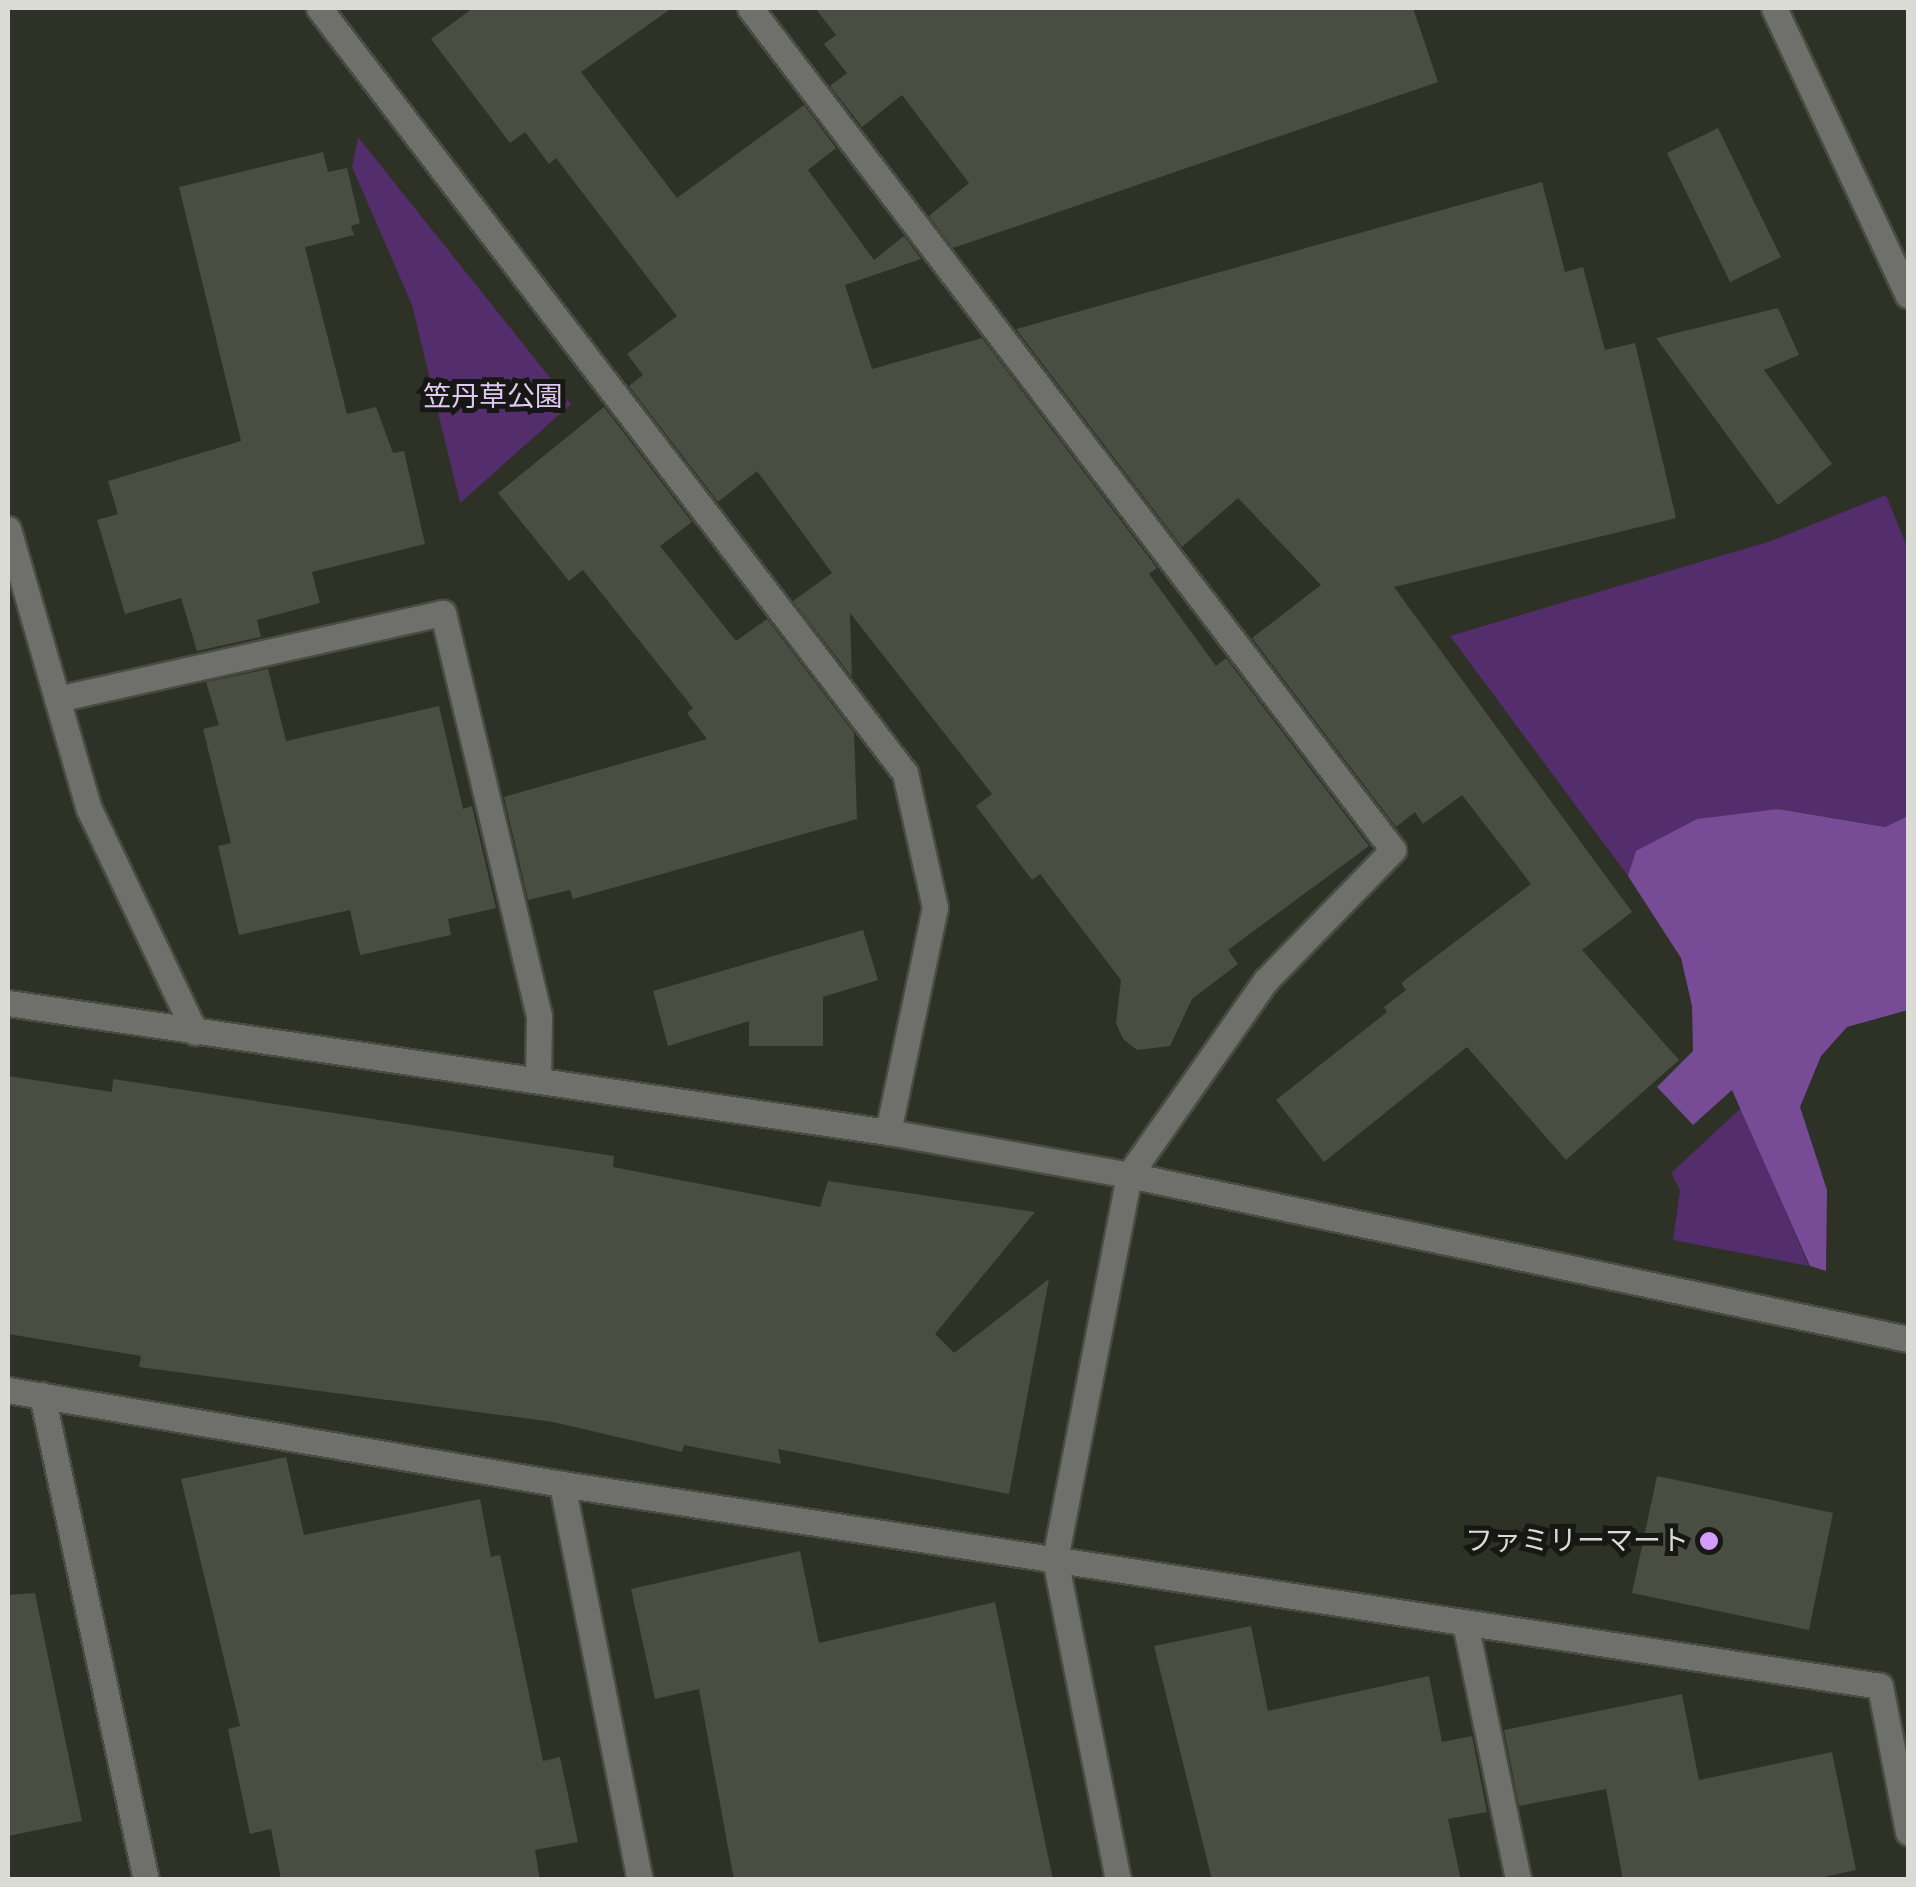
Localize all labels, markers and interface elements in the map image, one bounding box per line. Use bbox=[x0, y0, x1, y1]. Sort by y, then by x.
park label: 笠丹草公園 bbox=[423, 380, 563, 414]
place label: ファミリーマート bbox=[1465, 1524, 1689, 1558]
marker: ファミリーマート bbox=[1698, 1530, 1720, 1552]

